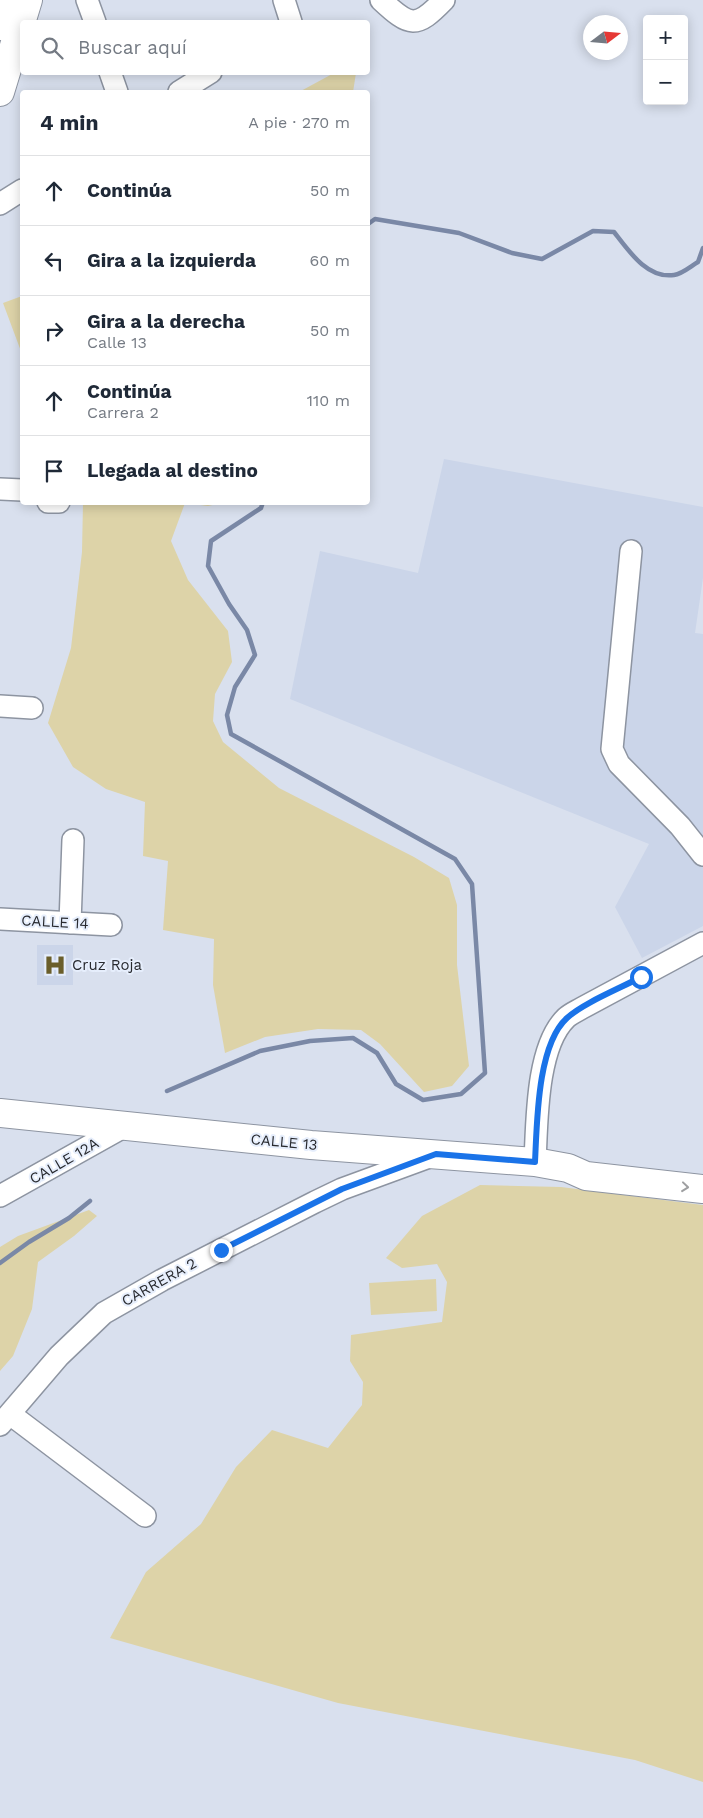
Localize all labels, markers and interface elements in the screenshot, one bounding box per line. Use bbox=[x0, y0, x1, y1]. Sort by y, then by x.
north arrow bbox=[583, 15, 628, 60]
map controls bbox=[643, 15, 688, 105]
button: + bbox=[643, 15, 688, 60]
search box bbox=[20, 20, 370, 75]
icon: search bbox=[38, 34, 66, 62]
text: Buscar aquí bbox=[78, 36, 187, 59]
button: − bbox=[643, 60, 688, 105]
text: 4 min bbox=[40, 110, 98, 135]
text: A pie · 270 m bbox=[248, 113, 350, 132]
icon: ahead bbox=[40, 177, 68, 205]
text: Continúa bbox=[87, 179, 171, 202]
text: 50 m bbox=[310, 181, 350, 200]
icon: left bbox=[40, 247, 68, 275]
text: Gira a la izquierda bbox=[87, 249, 256, 272]
text: 60 m bbox=[310, 251, 350, 270]
text: Gira a la derecha bbox=[87, 310, 245, 333]
icon: right bbox=[40, 317, 68, 345]
text: 50 m bbox=[310, 321, 350, 340]
text: Calle 13 bbox=[87, 333, 147, 352]
text: Continúa bbox=[87, 380, 171, 403]
icon: ahead bbox=[40, 387, 68, 415]
text: 110 m bbox=[307, 391, 350, 410]
text: Carrera 2 bbox=[87, 403, 159, 422]
icon: arrive bbox=[40, 457, 68, 485]
text: Llegada al destino bbox=[87, 459, 258, 482]
street label: CALLE 14 bbox=[21, 911, 89, 933]
hospital icon: Cruz Roja bbox=[42, 952, 68, 978]
place label: Cruz Roja bbox=[72, 956, 143, 974]
route start bbox=[630, 966, 653, 989]
street label: CALLE 13 bbox=[250, 1130, 318, 1154]
street label: CALLE 12A bbox=[26, 1134, 102, 1188]
one-way arrow bbox=[681, 1181, 689, 1192]
route end bbox=[210, 1239, 233, 1262]
street label: CARRERA 2 bbox=[118, 1254, 200, 1310]

